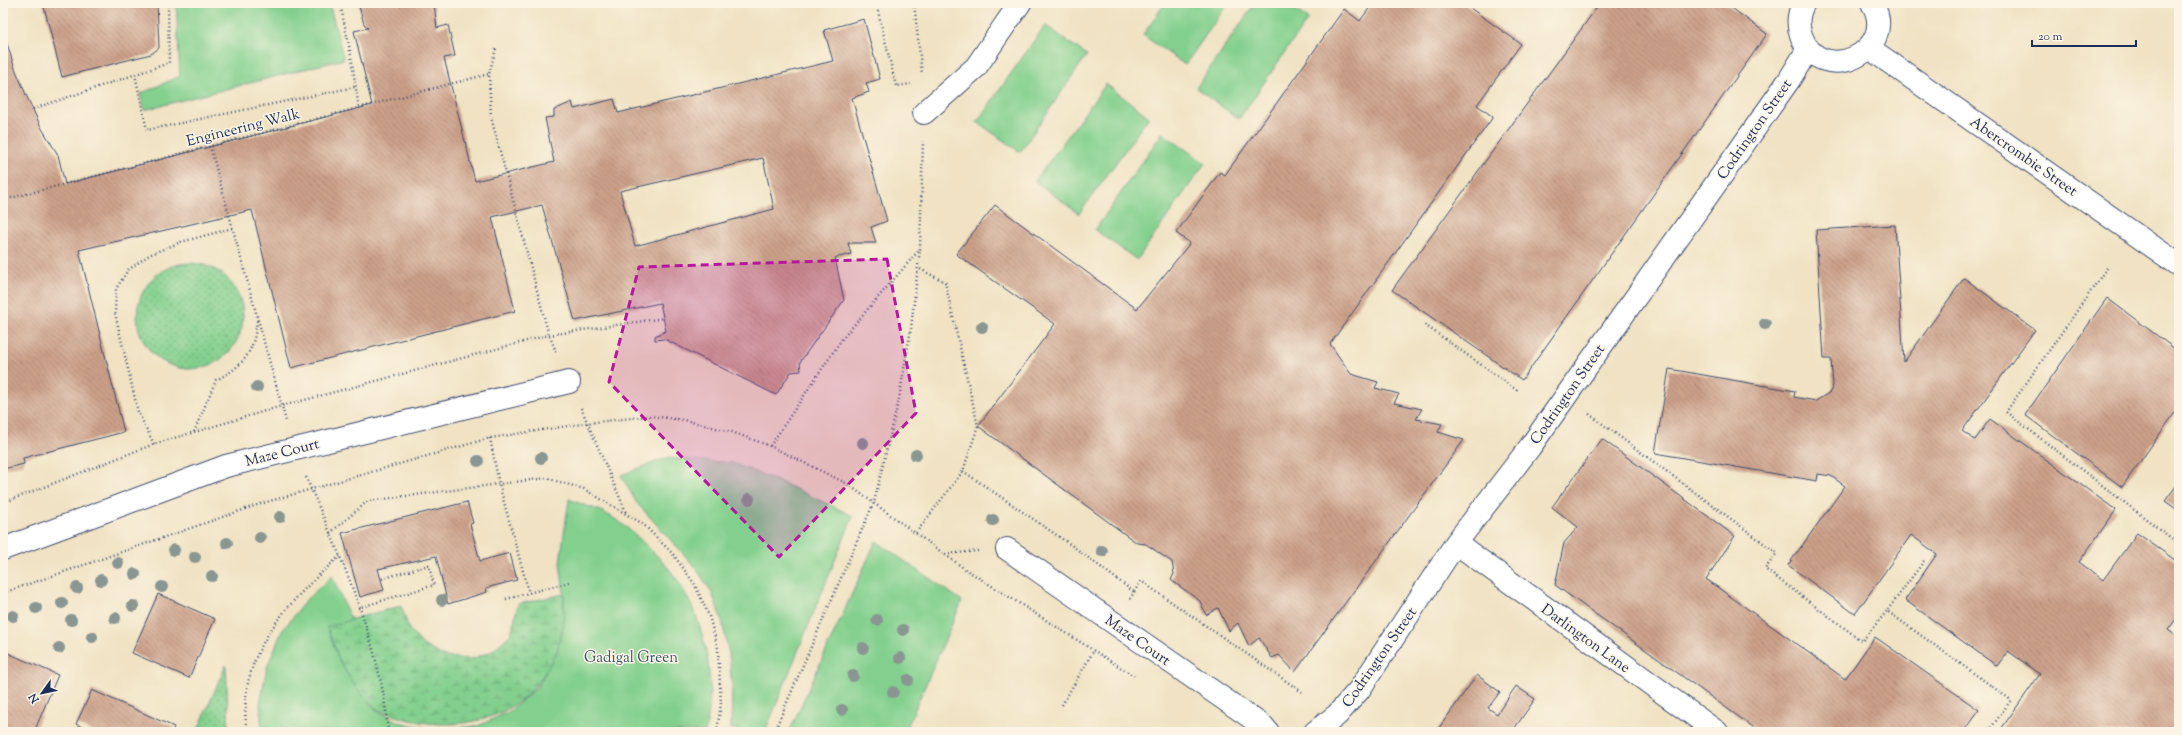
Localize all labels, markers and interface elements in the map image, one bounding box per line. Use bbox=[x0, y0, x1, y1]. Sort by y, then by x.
scale bar bbox=[2032, 22, 2136, 48]
text: 20 m bbox=[2038, 28, 2063, 46]
street label: Codrington Street bbox=[1713, 75, 1798, 184]
street label: Engineering Walk bbox=[184, 104, 302, 153]
street label: Abercrombie Street bbox=[1965, 112, 2081, 202]
street label: Codrington Street bbox=[1526, 340, 1611, 449]
street label: Maze Court bbox=[243, 434, 322, 473]
street label: Darlington Lane bbox=[1536, 600, 1634, 679]
street label: Codrington Street bbox=[1338, 603, 1423, 712]
street label: Maze Court bbox=[1100, 611, 1174, 672]
park label: Gadigal Green bbox=[584, 648, 678, 669]
north arrow bbox=[22, 673, 62, 713]
text: N bbox=[25, 690, 44, 707]

